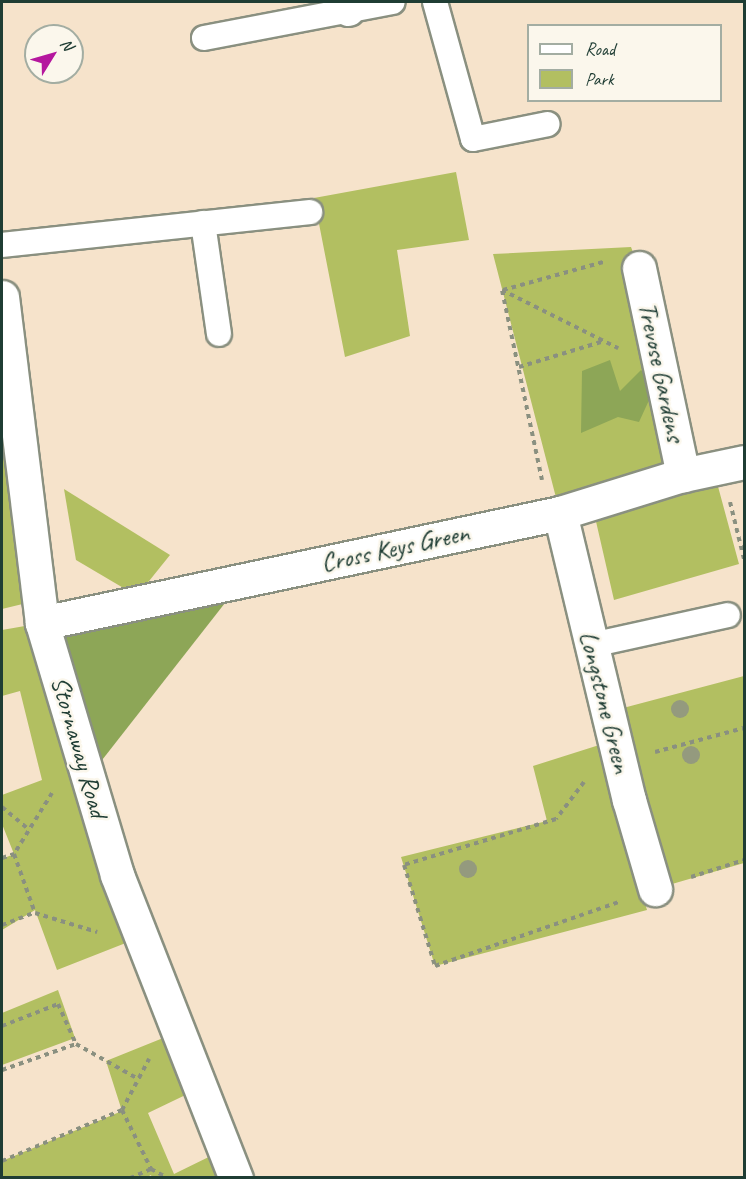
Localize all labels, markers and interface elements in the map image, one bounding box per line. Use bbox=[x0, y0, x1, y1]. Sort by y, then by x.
north arrow bbox=[24, 24, 84, 84]
legend bbox=[527, 24, 722, 102]
text: N bbox=[56, 34, 78, 54]
text: Road bbox=[585, 38, 615, 60]
text: Park bbox=[585, 68, 614, 90]
street label: Trevose Gardens bbox=[631, 299, 691, 445]
street label: Cross Keys Green bbox=[318, 517, 472, 579]
street label: Longstone Green bbox=[572, 628, 638, 776]
street label: Stornaway Road bbox=[44, 673, 114, 821]

